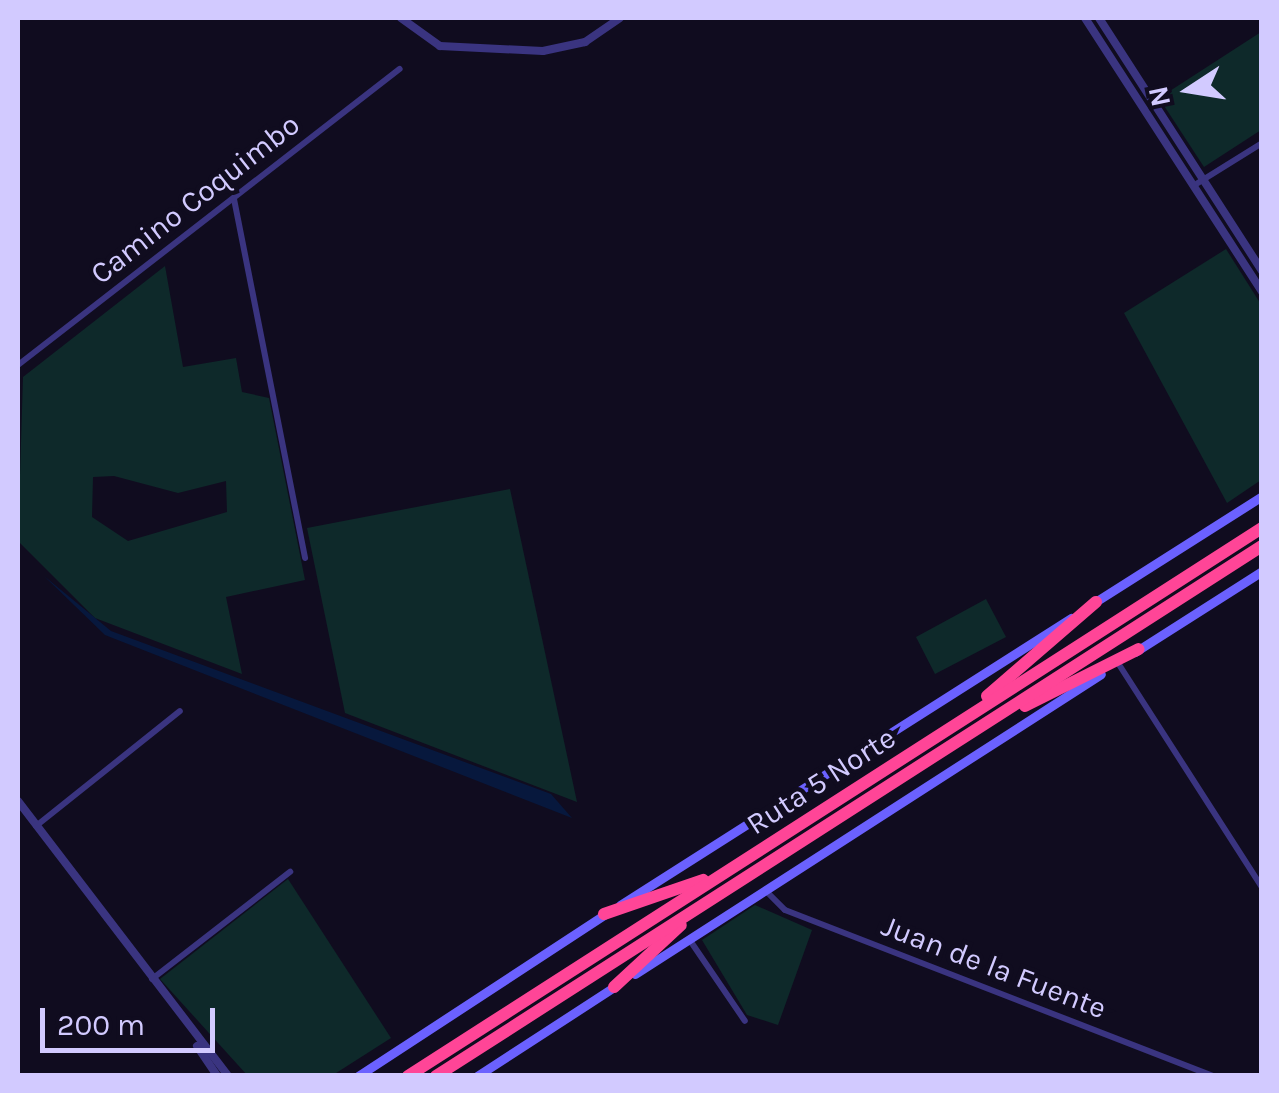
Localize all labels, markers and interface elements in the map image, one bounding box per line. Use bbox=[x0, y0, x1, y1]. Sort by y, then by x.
north arrow bbox=[1139, 40, 1239, 140]
text: N bbox=[1141, 83, 1177, 110]
street label: Camino Coquimbo bbox=[83, 106, 307, 292]
street label: Ruta 5 Norte bbox=[740, 720, 902, 842]
street label: Juan de la Fuente bbox=[877, 908, 1111, 1026]
scale bar bbox=[45, 988, 220, 1050]
text: 200 m bbox=[57, 1007, 145, 1043]

